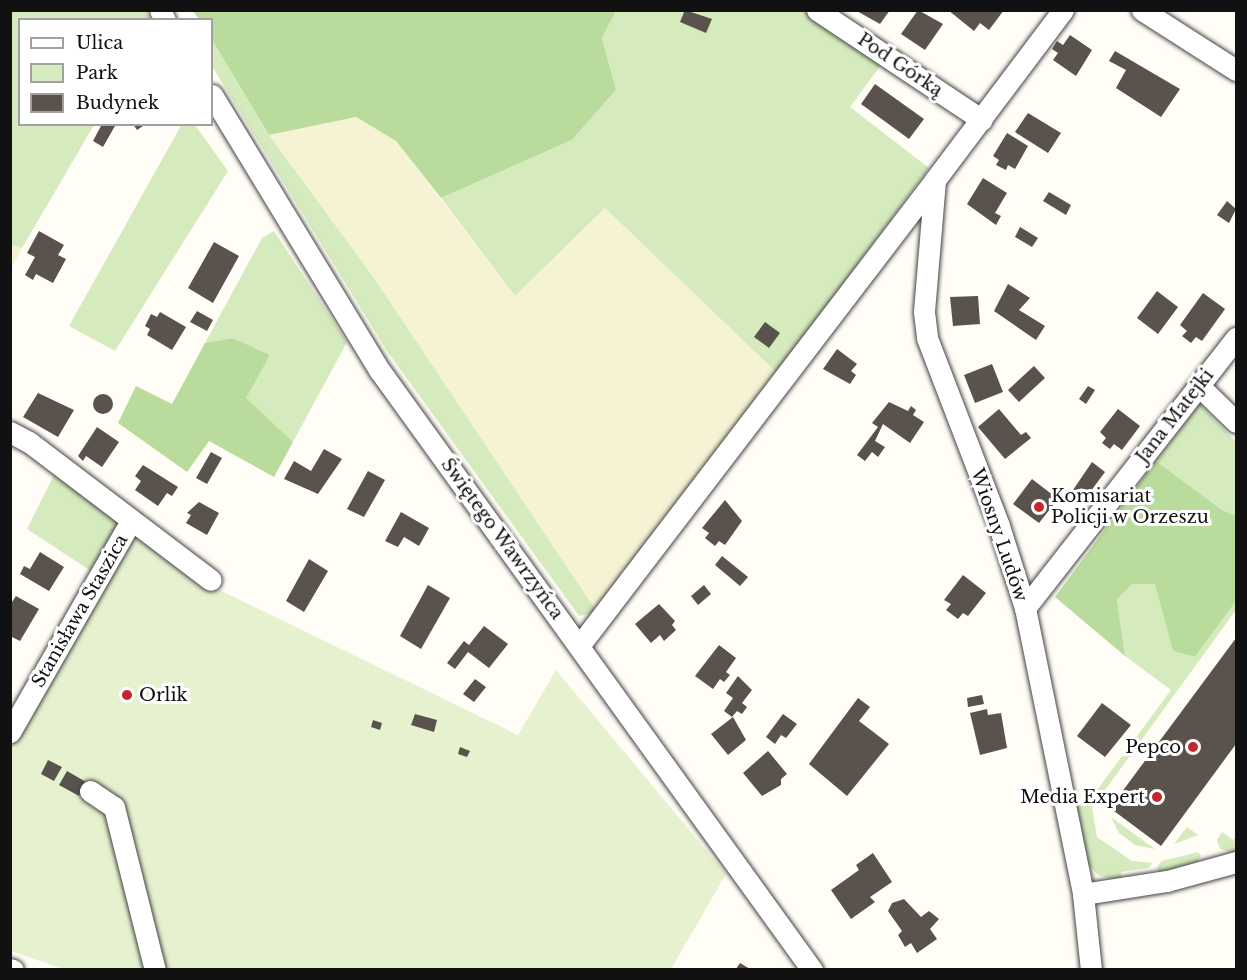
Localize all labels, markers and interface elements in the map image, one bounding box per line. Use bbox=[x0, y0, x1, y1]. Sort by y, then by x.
legend bbox=[18, 18, 213, 126]
street label: Pod Górką bbox=[853, 29, 947, 101]
text: Ulica bbox=[76, 32, 123, 54]
text: Park bbox=[76, 62, 118, 84]
text: Budynek bbox=[76, 92, 159, 114]
street label: Jana Matejki bbox=[1132, 365, 1218, 467]
street label: Świętego Wawrzyńca bbox=[436, 454, 568, 624]
street label: Wiosny Ludów bbox=[966, 465, 1032, 605]
place label: Komisariat Policji w Orzeszu bbox=[1051, 486, 1210, 528]
marker: Komisariat Policji w Orzeszu bbox=[1032, 500, 1046, 514]
street label: Stanisława Staszica bbox=[27, 531, 133, 691]
place label: Orlik bbox=[139, 684, 188, 706]
marker: Orlik bbox=[120, 688, 134, 702]
place label: Pepco bbox=[1125, 736, 1181, 758]
marker: Pepco bbox=[1186, 740, 1200, 754]
place label: Media Expert bbox=[1020, 786, 1145, 808]
marker: Media Expert bbox=[1150, 790, 1164, 804]

